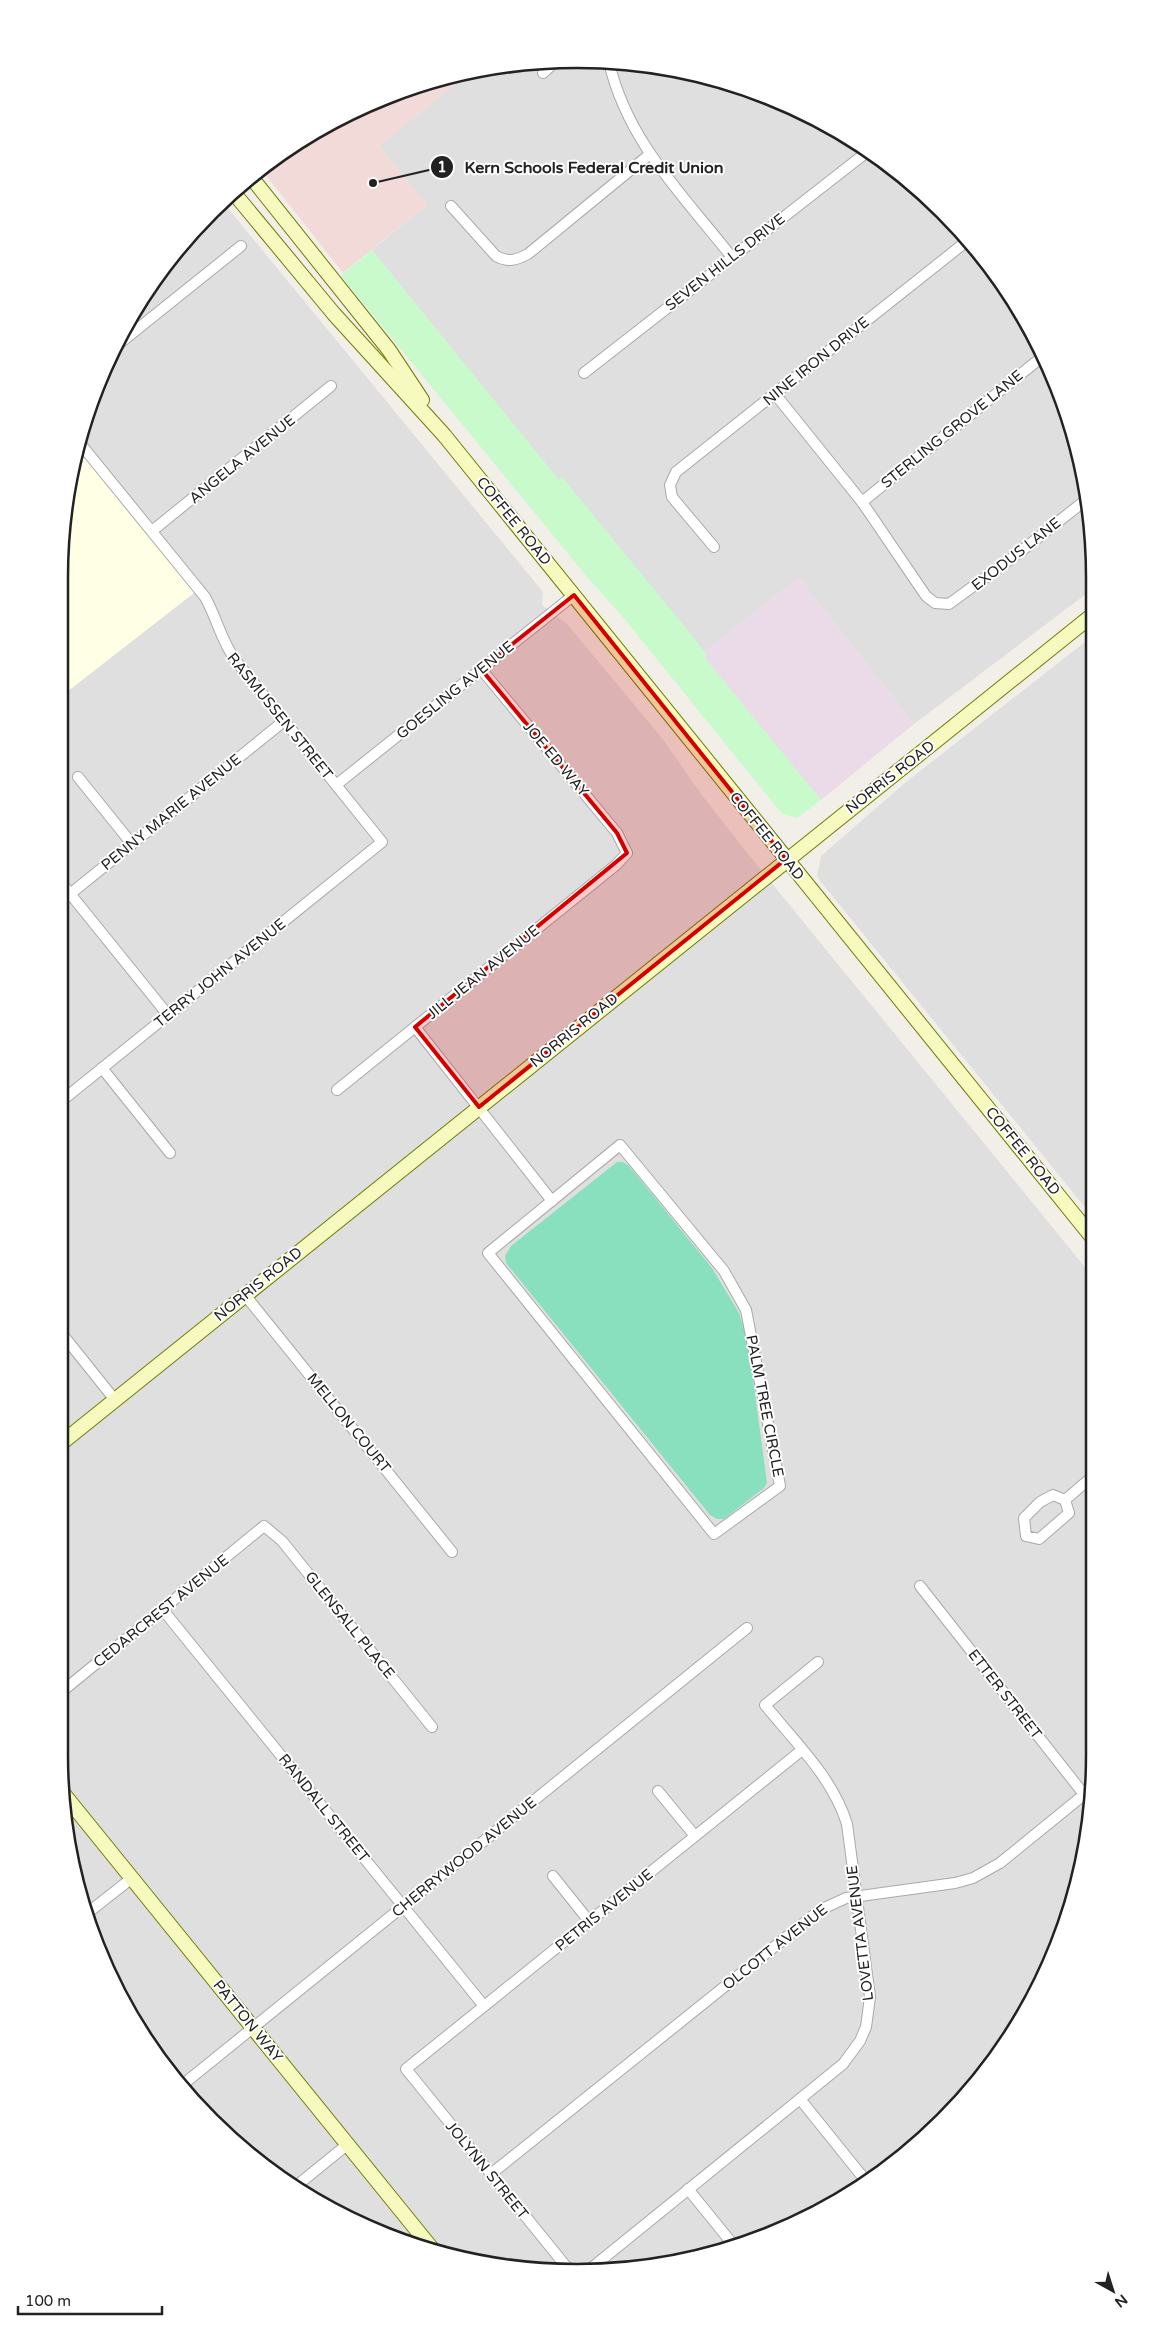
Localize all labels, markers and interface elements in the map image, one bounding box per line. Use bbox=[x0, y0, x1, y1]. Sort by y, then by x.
callout: Kern Schools Federal Credit Union bbox=[430, 152, 734, 183]
text: 1 bbox=[437, 158, 447, 176]
text: Kern Schools Federal Credit Union bbox=[464, 158, 724, 178]
street label: SEVEN HILLS DRIVE bbox=[662, 210, 788, 314]
street label: NINE IRON DRIVE bbox=[759, 313, 873, 409]
street label: STERLING GROVE LANE bbox=[877, 366, 1027, 492]
street label: ANGELA AVENUE bbox=[185, 411, 299, 507]
street label: COFFEE ROAD bbox=[473, 473, 555, 569]
street label: EXODUS LANE bbox=[968, 514, 1064, 594]
street label: GOESLING AVENUE bbox=[393, 637, 517, 743]
street label: RASMUSSEN STREET bbox=[223, 649, 337, 783]
street label: JOE ED WAY bbox=[519, 718, 593, 800]
street label: NORRIS ROAD bbox=[842, 737, 938, 817]
street label: PENNY MARIE AVENUE bbox=[97, 750, 245, 874]
street label: COFFEE ROAD bbox=[726, 788, 808, 884]
street label: TERRY JOHN AVENUE bbox=[151, 915, 289, 1031]
street label: JILL JEAN AVENUE bbox=[423, 921, 543, 1023]
street label: NORRIS ROAD bbox=[526, 989, 622, 1071]
street label: COFFEE ROAD bbox=[982, 1103, 1064, 1199]
street label: NORRIS ROAD bbox=[210, 1243, 306, 1325]
street label: PALM TREE CIRCLE bbox=[742, 1333, 788, 1479]
street label: MELLON COURT bbox=[303, 1370, 395, 1476]
street label: CEDARCREST AVENUE bbox=[90, 1551, 232, 1671]
street label: GLENSALL PLACE bbox=[301, 1568, 399, 1682]
street label: ETTER STREET bbox=[964, 1646, 1046, 1742]
street label: RANDALL STREET bbox=[275, 1750, 373, 1866]
street label: CHERRYWOOD AVENUE bbox=[388, 1793, 540, 1921]
street label: LOVETTA AVENUE bbox=[843, 1864, 877, 2002]
street label: PETRIS AVENUE bbox=[552, 1865, 656, 1955]
street label: OLCOTT AVENUE bbox=[719, 1900, 831, 1994]
street label: PATTON WAY bbox=[209, 1976, 287, 2066]
street label: JOLYNN STREET bbox=[442, 2117, 532, 2223]
north arrow bbox=[1088, 2266, 1138, 2316]
scale bar bbox=[18, 2284, 161, 2316]
text: N bbox=[1111, 2291, 1131, 2311]
text: 100 m bbox=[25, 2292, 71, 2310]

